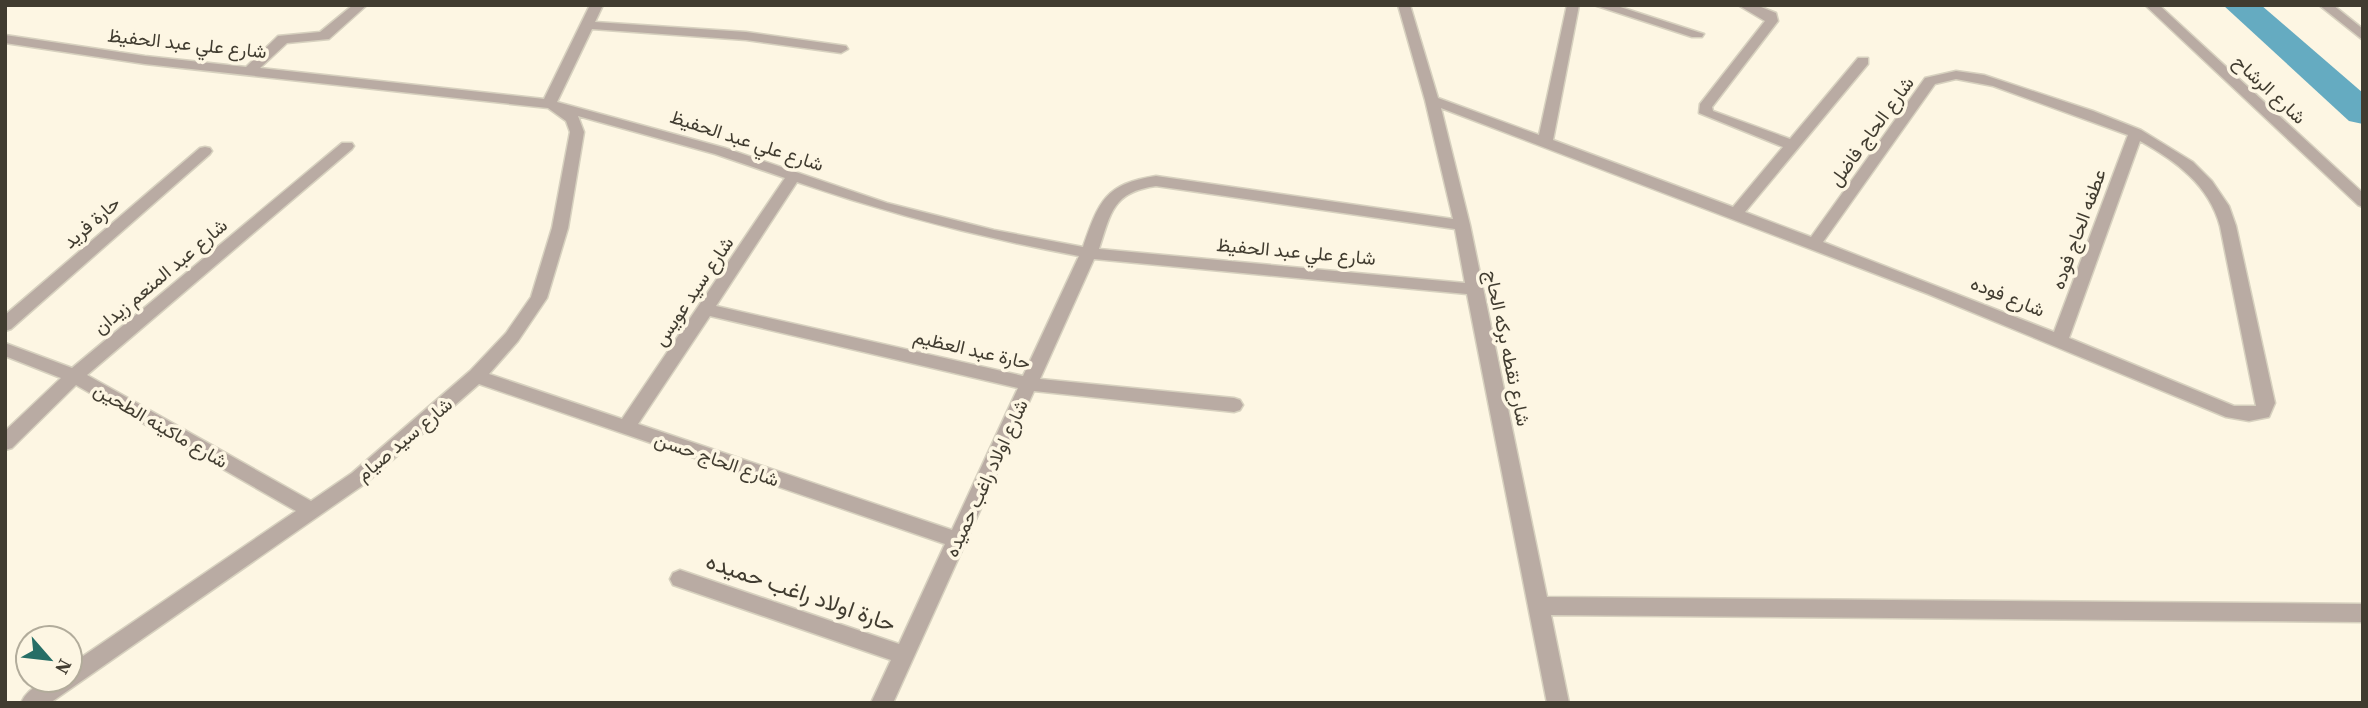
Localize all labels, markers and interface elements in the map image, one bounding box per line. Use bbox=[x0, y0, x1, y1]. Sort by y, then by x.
street label: شارع علي عبد الحفيظ bbox=[106, 22, 268, 67]
street label: شارع الرشاح bbox=[2228, 48, 2312, 130]
street label: شارع الحاج فاضل bbox=[1822, 71, 1920, 191]
street label: شارع علي عبد الحفيظ bbox=[666, 103, 827, 180]
street label: عطفه الحاج فوده bbox=[2044, 165, 2112, 293]
street label: حارة فريد bbox=[57, 190, 125, 254]
street label: شارع عبد المنعم زيدان bbox=[87, 212, 233, 340]
street label: شارع سيد عويس bbox=[647, 231, 739, 351]
street label: شارع علي عبد الحفيظ bbox=[1215, 231, 1377, 274]
street label: شارع نقطه بركه الحاج bbox=[1479, 268, 1537, 428]
street label: شارع فوده bbox=[1967, 269, 2049, 323]
street label: حارة عبد العظيم bbox=[911, 323, 1033, 375]
street label: شارع ماكينه الطحين bbox=[89, 376, 233, 474]
street label: شارع سيد صيام bbox=[350, 391, 458, 487]
street label: شارع اولاد راغب حميده bbox=[938, 395, 1034, 561]
street label: شارع الحاج حسن bbox=[651, 426, 783, 492]
street label: حارة اولاد راغب حميده bbox=[702, 545, 900, 639]
north arrow bbox=[14, 624, 84, 694]
text: N bbox=[49, 655, 79, 679]

